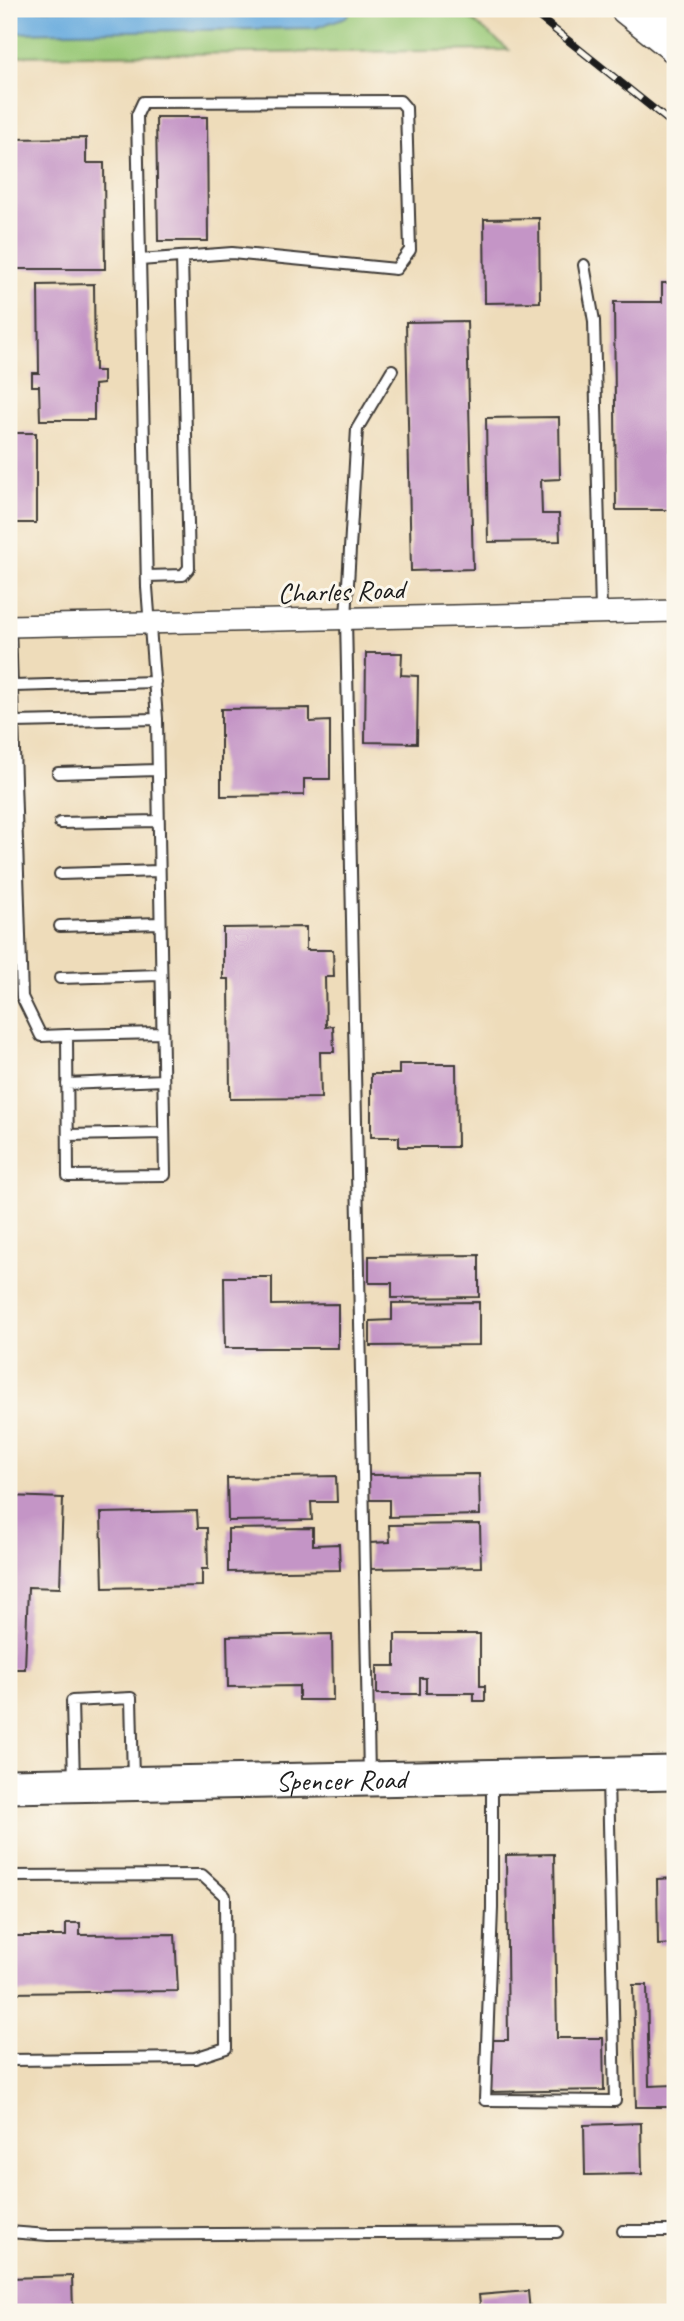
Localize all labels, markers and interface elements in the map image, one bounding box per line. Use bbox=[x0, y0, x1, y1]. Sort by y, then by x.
street label: Charles Road bbox=[277, 571, 409, 611]
street label: Spencer Road bbox=[275, 1761, 410, 1798]

